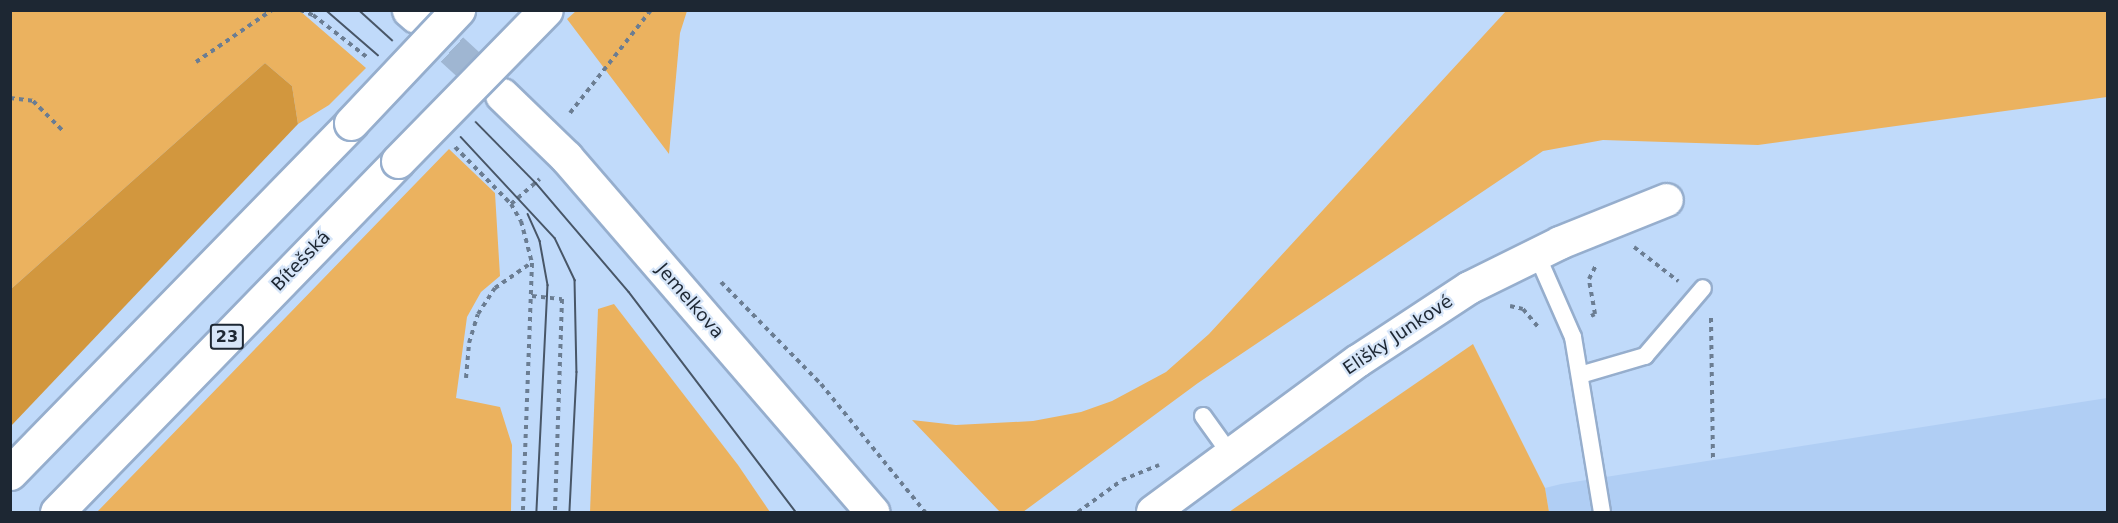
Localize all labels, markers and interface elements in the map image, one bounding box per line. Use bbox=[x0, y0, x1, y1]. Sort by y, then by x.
street label: Bítešská bbox=[267, 226, 335, 296]
street label: Jemelkova bbox=[652, 259, 728, 343]
street label: Elišky Junkové bbox=[1339, 290, 1457, 380]
road number: 23 bbox=[209, 324, 245, 350]

